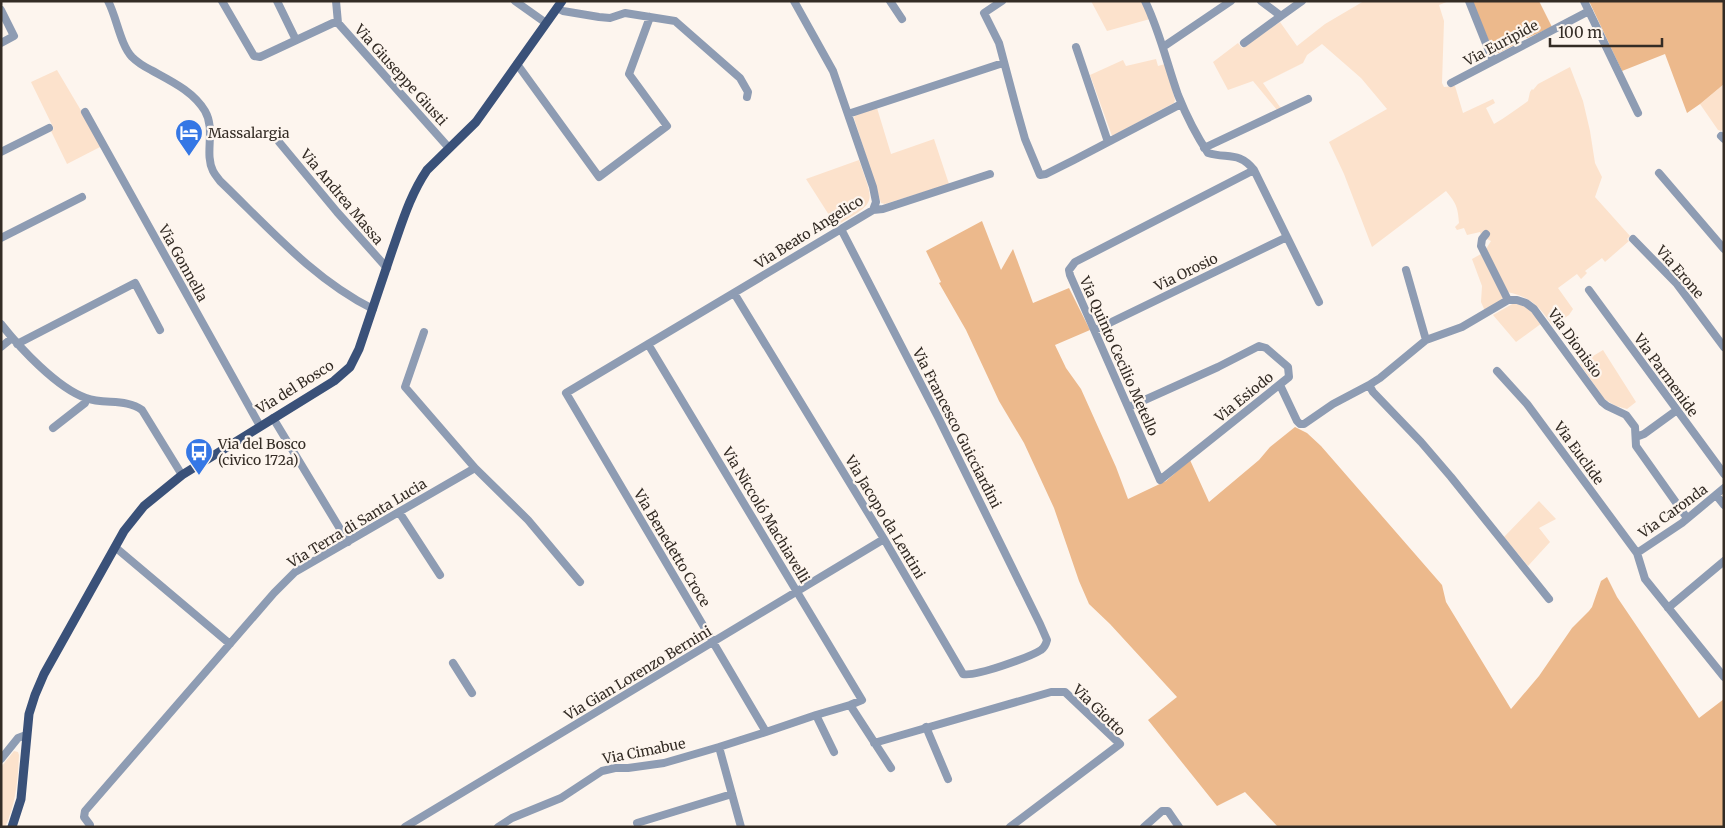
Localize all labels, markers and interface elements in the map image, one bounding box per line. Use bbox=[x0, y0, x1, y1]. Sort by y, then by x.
scale bar bbox=[1550, 15, 1662, 47]
street label: Via Euripide bbox=[1460, 16, 1541, 71]
street label: Via Giuseppe Giusti bbox=[350, 20, 452, 130]
text: 100 m bbox=[1558, 23, 1602, 42]
hotel icon: Massalargia bbox=[174, 118, 204, 157]
place label: Massalargia bbox=[208, 124, 290, 142]
street label: Via Andrea Massa bbox=[296, 145, 388, 249]
street label: Via Beato Angelico bbox=[751, 191, 866, 273]
street label: Via Gonnella bbox=[154, 220, 212, 305]
street label: Via Erone bbox=[1652, 241, 1708, 302]
street label: Via Orosio bbox=[1151, 249, 1221, 295]
street label: Via Quinto Cecilio Metello bbox=[1075, 273, 1162, 438]
street label: Via Dionisio bbox=[1543, 304, 1606, 381]
street label: Via Parmenide bbox=[1629, 329, 1702, 420]
street label: Via Francesco Guicciardini bbox=[908, 344, 1005, 512]
street label: Via del Bosco bbox=[252, 356, 337, 418]
street label: Via Esiodo bbox=[1210, 368, 1277, 427]
street label: Via Euclide bbox=[1549, 417, 1608, 488]
place label: Via del Bosco (civico 172a) bbox=[217, 435, 306, 469]
bus stop icon: Via del Bosco (civico 172a) bbox=[184, 437, 214, 476]
street label: Via Niccoló Machiavelli bbox=[718, 443, 814, 587]
street label: Via Jacopo da Lentini bbox=[840, 451, 929, 582]
street label: Via Terra di Santa Lucia bbox=[284, 474, 430, 572]
street label: Via Caronda bbox=[1634, 480, 1711, 543]
street label: Via Benedetto Croce bbox=[629, 485, 714, 610]
street label: Via Gian Lorenzo Bernini bbox=[560, 622, 715, 725]
street label: Via Giotto bbox=[1068, 680, 1129, 739]
street label: Via Cimabue bbox=[600, 734, 687, 768]

